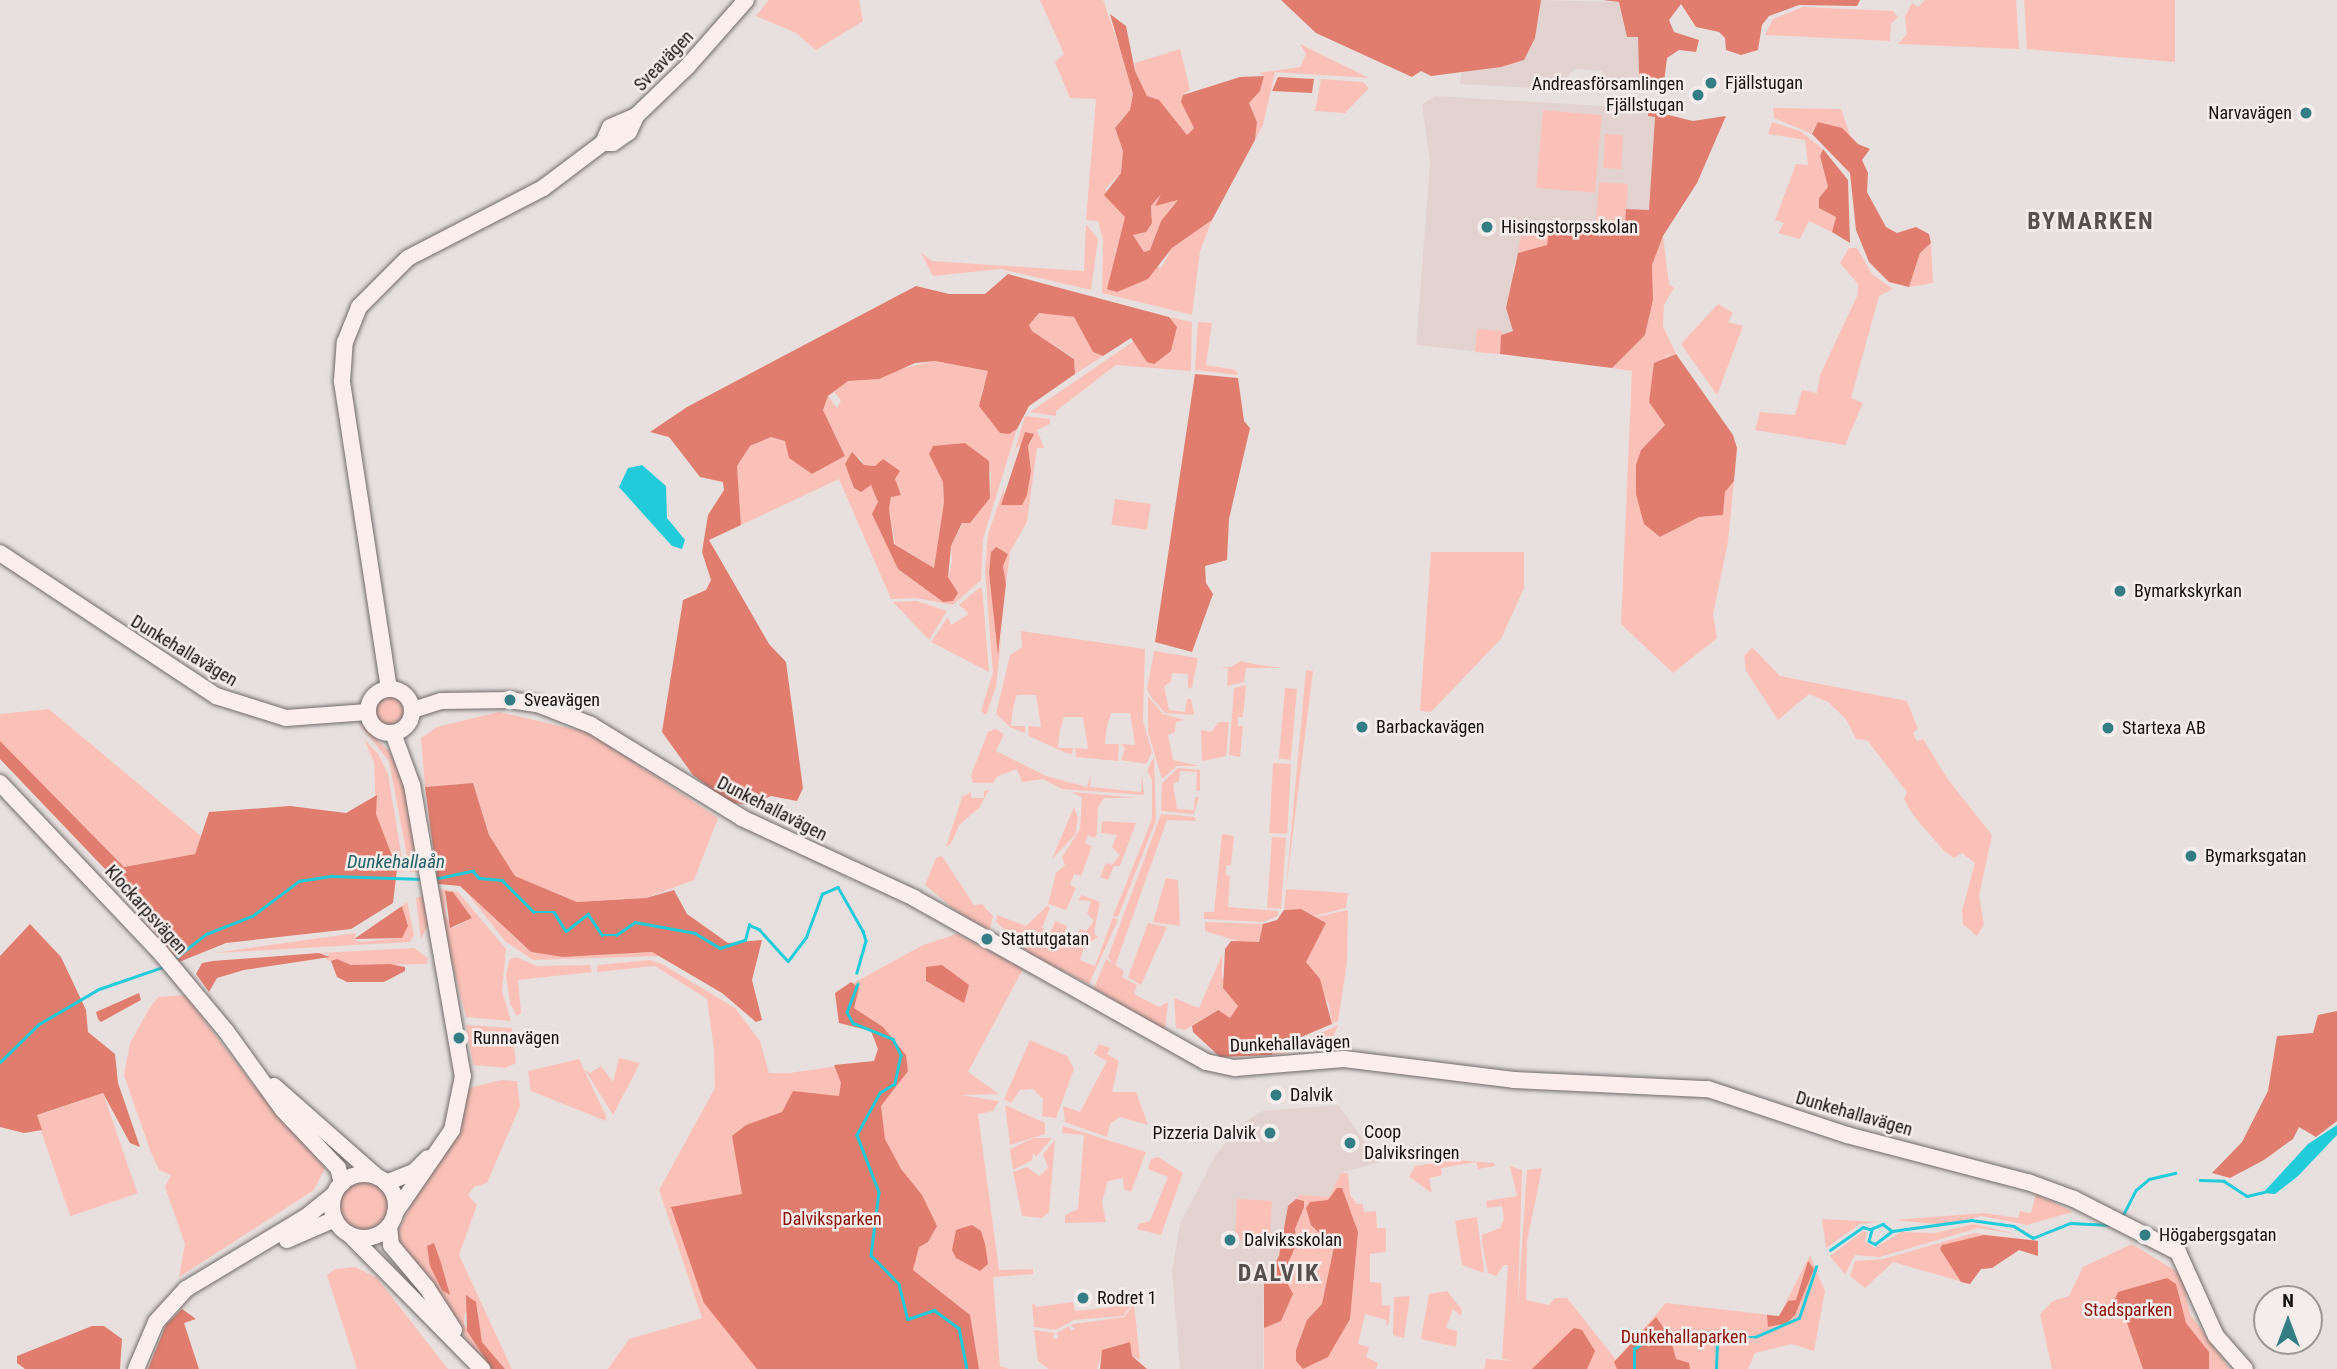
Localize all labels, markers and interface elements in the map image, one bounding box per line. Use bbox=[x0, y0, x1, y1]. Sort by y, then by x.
street label: Sveavägen bbox=[630, 26, 698, 96]
place label: Fjällstugan bbox=[1725, 72, 1803, 94]
place label: Andreasförsamlingen Fjällstugan bbox=[1532, 74, 1684, 116]
marker: Fjällstugan bbox=[1703, 75, 1719, 91]
marker: Andreasförsamlingen Fjällstugan bbox=[1690, 87, 1706, 103]
place label: Narvavägen bbox=[2208, 102, 2292, 124]
marker: Narvavägen bbox=[2298, 105, 2314, 121]
district label: BYMARKEN bbox=[2028, 208, 2154, 236]
place label: Hisingstorpsskolan bbox=[1501, 216, 1638, 238]
marker: Hisingstorpsskolan bbox=[1479, 219, 1495, 235]
place label: Bymarkskyrkan bbox=[2134, 580, 2242, 602]
marker: Bymarkskyrkan bbox=[2112, 583, 2128, 599]
street label: Dunkehallavägen bbox=[127, 611, 241, 691]
place label: Sveavägen bbox=[524, 689, 600, 711]
marker: Sveavägen bbox=[502, 692, 518, 708]
place label: Barbackavägen bbox=[1376, 716, 1485, 738]
place label: Startexa AB bbox=[2122, 717, 2206, 739]
marker: Barbackavägen bbox=[1354, 719, 1370, 735]
marker: Startexa AB bbox=[2100, 720, 2116, 736]
street label: Dunkehallavägen bbox=[713, 772, 831, 846]
place label: Bymarksgatan bbox=[2205, 845, 2306, 867]
marker: Bymarksgatan bbox=[2183, 848, 2199, 864]
water label: Dunkehallaån bbox=[347, 851, 445, 873]
street label: Klockarpsvägen bbox=[100, 861, 192, 959]
place label: Stattutgatan bbox=[1001, 928, 1089, 950]
marker: Stattutgatan bbox=[979, 931, 995, 947]
place label: Runnavägen bbox=[473, 1027, 559, 1049]
marker: Runnavägen bbox=[451, 1030, 467, 1046]
street label: Dunkehallavägen bbox=[1229, 1031, 1351, 1057]
place label: Dalvik bbox=[1290, 1084, 1333, 1106]
marker: Dalvik bbox=[1268, 1087, 1284, 1103]
street label: Dunkehallavägen bbox=[1793, 1087, 1915, 1141]
place label: Pizzeria Dalvik bbox=[1152, 1122, 1256, 1144]
place label: Coop Dalviksringen bbox=[1364, 1122, 1460, 1164]
marker: Pizzeria Dalvik bbox=[1262, 1125, 1278, 1141]
marker: Coop Dalviksringen bbox=[1342, 1135, 1358, 1151]
park label: Dalviksparken bbox=[782, 1208, 882, 1230]
place label: Högabergsgatan bbox=[2159, 1224, 2277, 1246]
marker: Högabergsgatan bbox=[2137, 1227, 2153, 1243]
place label: Dalviksskolan bbox=[1244, 1229, 1342, 1251]
marker: Dalviksskolan bbox=[1222, 1232, 1238, 1248]
district label: DALVIK bbox=[1239, 1260, 1319, 1288]
north arrow bbox=[2253, 1285, 2323, 1355]
place label: Rodret 1 bbox=[1097, 1287, 1157, 1309]
text: N bbox=[2282, 1289, 2294, 1312]
marker: Rodret 1 bbox=[1075, 1290, 1091, 1306]
park label: Stadsparken bbox=[2084, 1299, 2172, 1321]
park label: Dunkehallaparken bbox=[1621, 1326, 1747, 1348]

